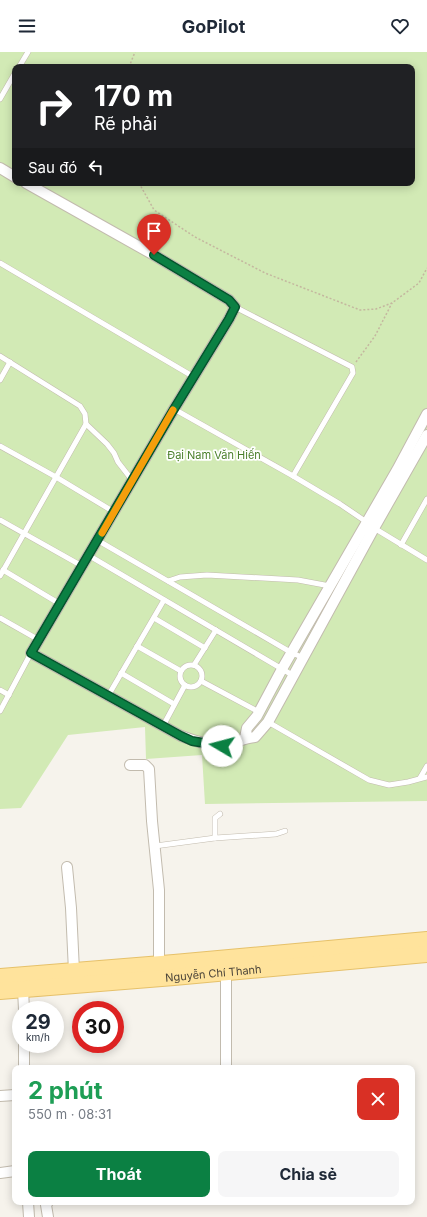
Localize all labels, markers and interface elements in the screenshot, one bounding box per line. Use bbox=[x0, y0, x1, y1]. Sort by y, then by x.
icon: menu bbox=[16, 15, 38, 37]
icon: heart bbox=[389, 15, 411, 37]
text: GoPilot bbox=[182, 16, 245, 37]
text: 170 m bbox=[94, 79, 173, 113]
icon: right bbox=[28, 80, 80, 132]
text: Rẽ phải bbox=[94, 113, 157, 134]
icon: left bbox=[85, 156, 107, 178]
text: Sau đó bbox=[28, 158, 77, 177]
pin bbox=[137, 214, 171, 255]
icon: arrive bbox=[143, 220, 165, 242]
park label: Đại Nam Văn Hiến bbox=[167, 448, 261, 462]
position arrow bbox=[201, 725, 243, 767]
street label: Nguyễn Chí Thanh bbox=[165, 962, 262, 985]
speed limit sign: 30 bbox=[72, 1001, 124, 1053]
text: 29 bbox=[25, 1010, 51, 1034]
text: km/h bbox=[26, 1031, 50, 1043]
text: 2 phút bbox=[28, 1076, 103, 1105]
button: close bbox=[357, 1078, 399, 1120]
text: 550 m · 08:31 bbox=[28, 1106, 111, 1122]
button: Thoát bbox=[28, 1151, 210, 1197]
button: Chia sẻ bbox=[218, 1151, 399, 1197]

